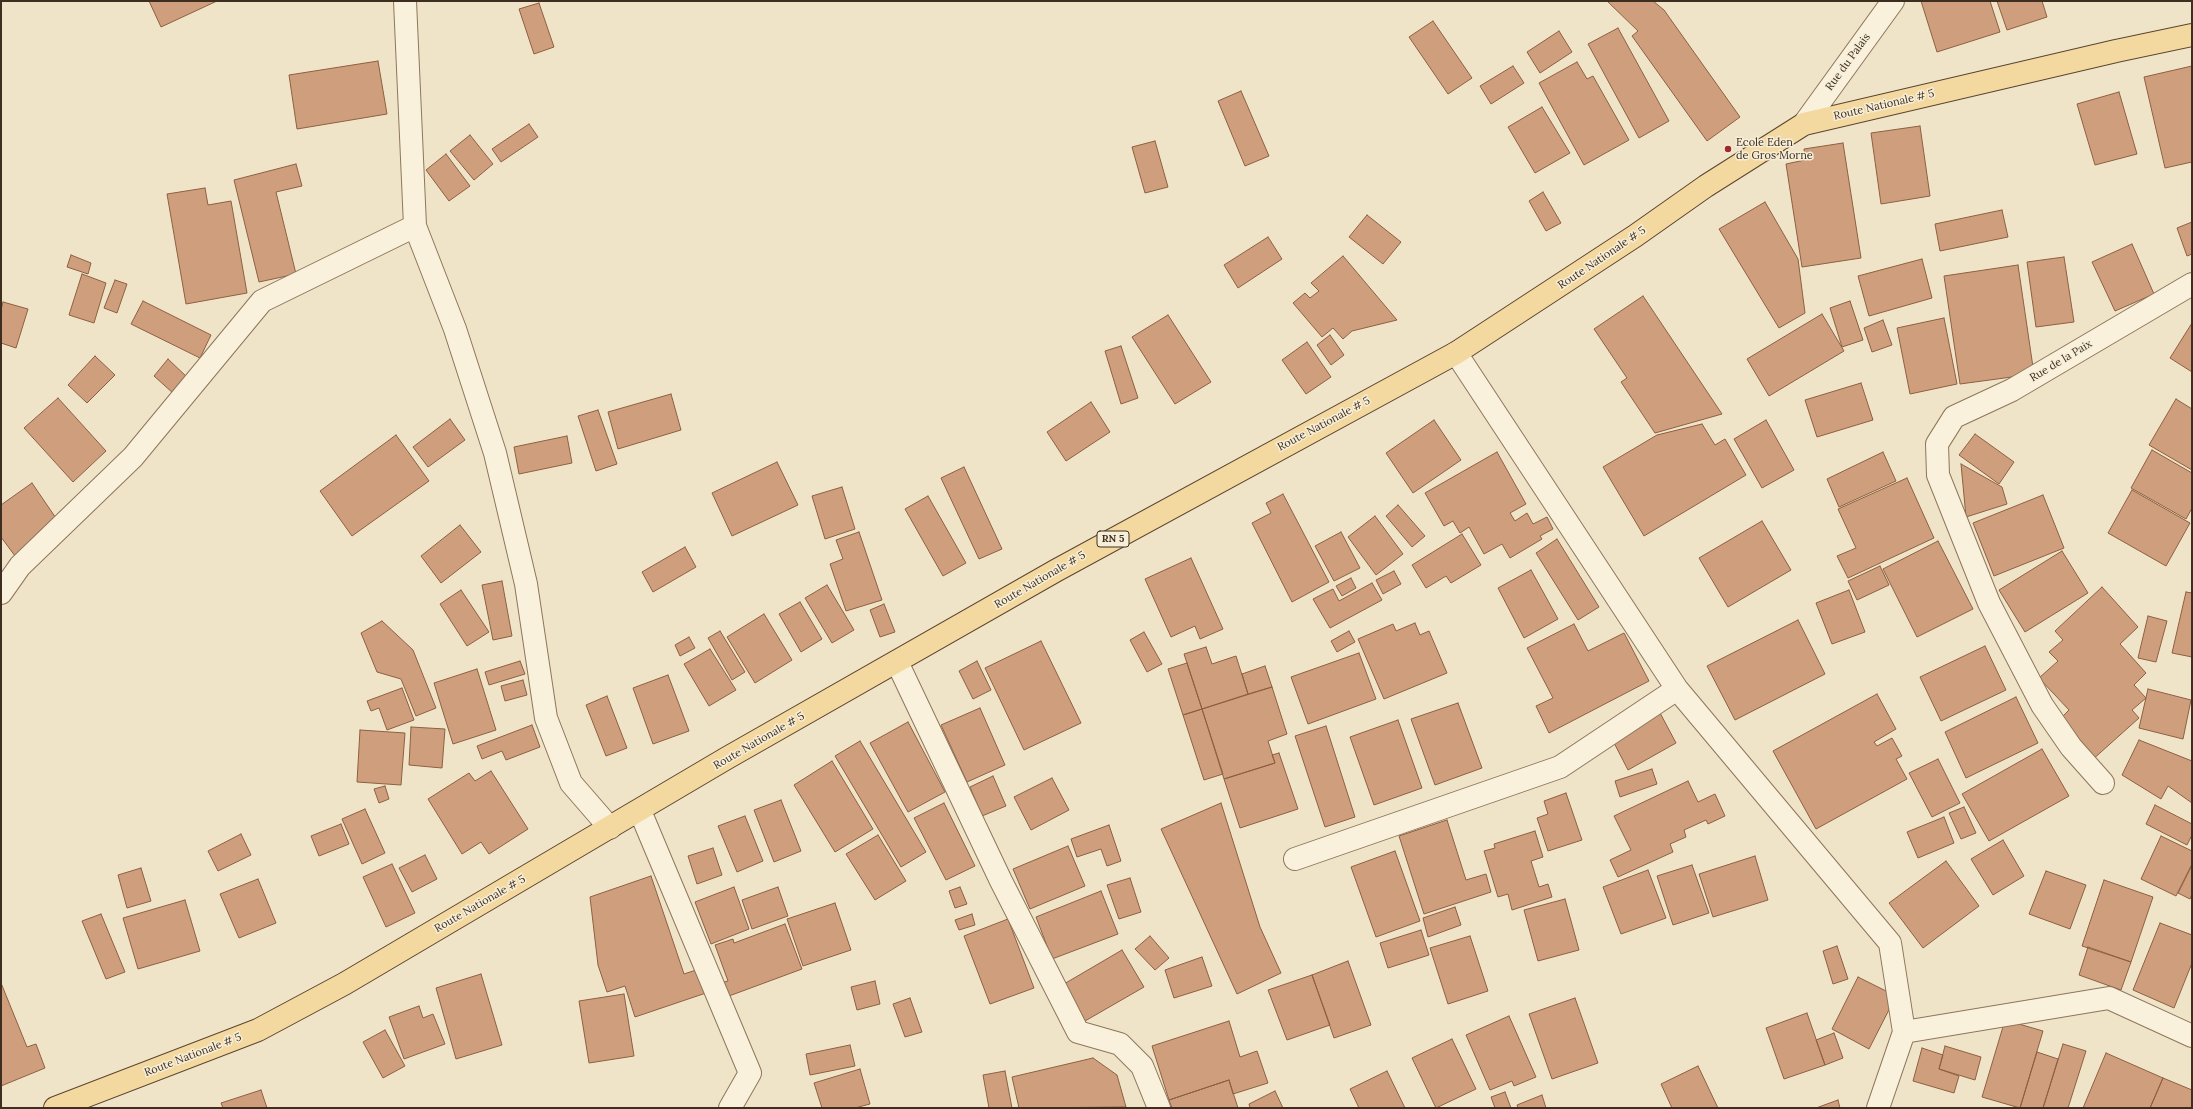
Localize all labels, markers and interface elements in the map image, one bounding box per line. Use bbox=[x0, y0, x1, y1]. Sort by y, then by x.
street label: Rue du Palais bbox=[1823, 31, 1873, 93]
street label: Route Nationale # 5 bbox=[1832, 87, 1936, 123]
place label: Ecole Eden de Gros Morne bbox=[1736, 136, 1813, 162]
marker: Ecole Eden de Gros Morne bbox=[1723, 144, 1733, 154]
street label: Route Nationale # 5 bbox=[1556, 224, 1648, 292]
street label: Rue de la Paix bbox=[2027, 337, 2095, 385]
street label: Route Nationale # 5 bbox=[1275, 394, 1373, 454]
road number: RN 5 bbox=[1097, 531, 1129, 547]
street label: Route Nationale # 5 bbox=[992, 549, 1088, 611]
street label: Route Nationale # 5 bbox=[711, 710, 807, 772]
street label: Route Nationale # 5 bbox=[432, 873, 528, 935]
street label: Route Nationale # 5 bbox=[143, 1030, 243, 1080]

